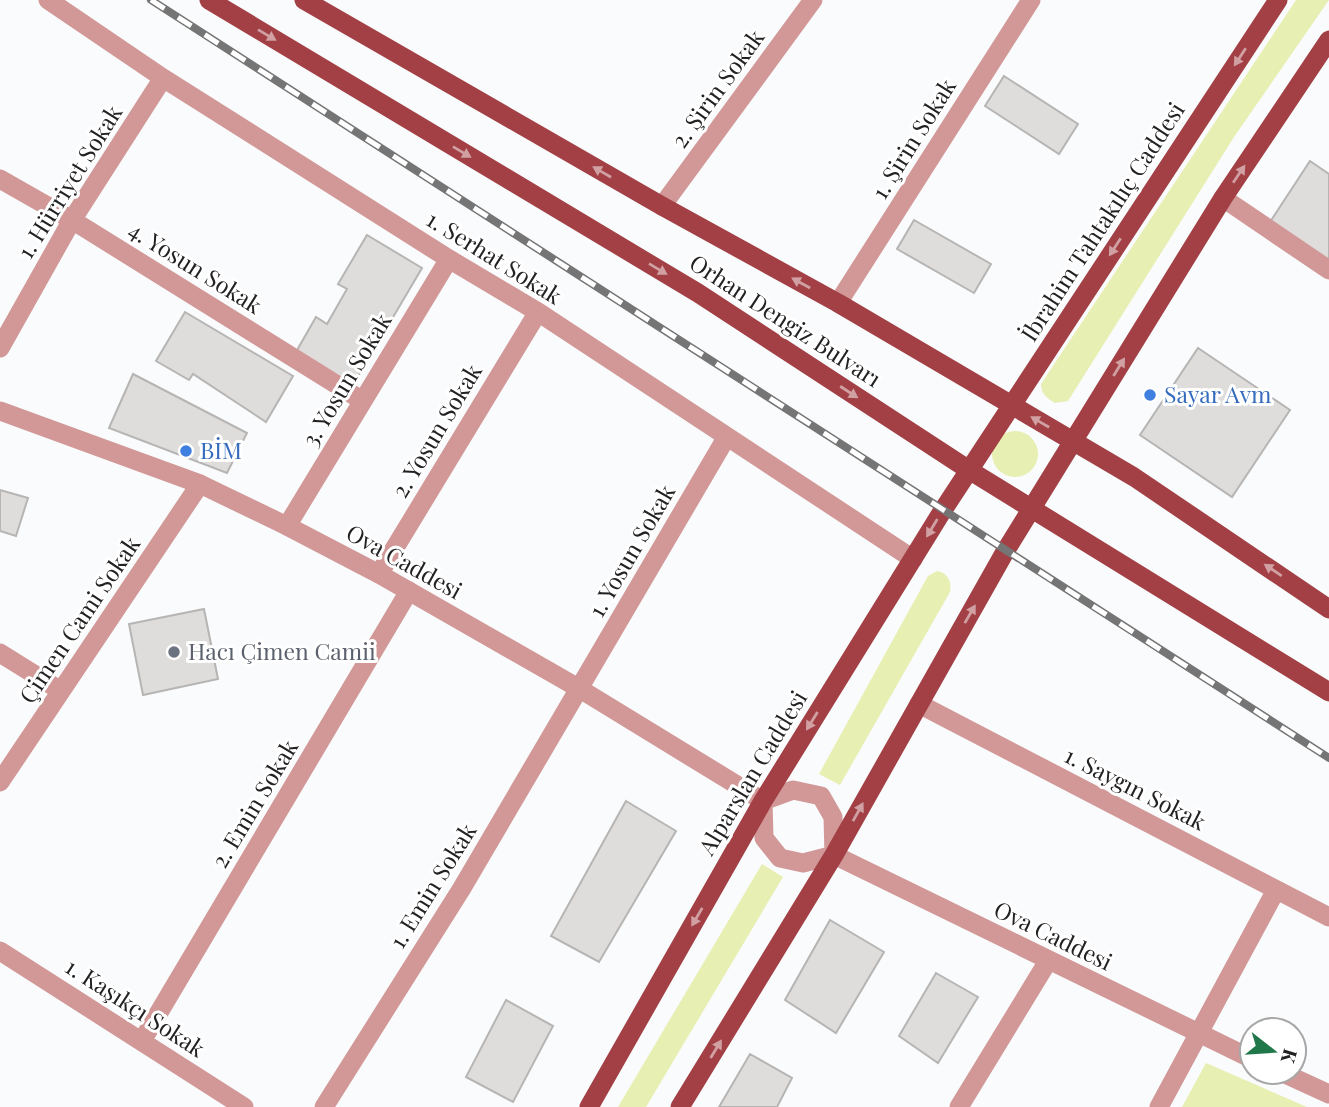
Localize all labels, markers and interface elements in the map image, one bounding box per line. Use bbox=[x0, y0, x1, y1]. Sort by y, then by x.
street label: 2. Şirin Sokak bbox=[663, 22, 771, 154]
one-way arrow bbox=[258, 29, 277, 41]
one-way arrow bbox=[1234, 47, 1247, 67]
street label: 1. Şirin Sokak bbox=[863, 72, 962, 204]
street label: İbrahim Tahtakılıç Caddesi bbox=[1013, 95, 1191, 347]
street label: 1. Hürriyet Sokak bbox=[9, 98, 129, 264]
one-way arrow bbox=[453, 146, 472, 158]
one-way arrow bbox=[1232, 165, 1246, 183]
one-way arrow bbox=[592, 166, 612, 178]
street label: 1. Serhat Sokak bbox=[421, 203, 568, 311]
street label: 4. Yosun Sokak bbox=[123, 214, 268, 320]
one-way arrow bbox=[1109, 237, 1122, 257]
street label: Orhan Dengiz Bulvarı bbox=[684, 246, 888, 393]
one-way arrow bbox=[648, 262, 667, 275]
one-way arrow bbox=[791, 277, 810, 289]
street label: 3. Yosun Sokak bbox=[294, 307, 398, 452]
street label: 2. Yosun Sokak bbox=[384, 357, 488, 503]
one-way arrow bbox=[1113, 358, 1126, 377]
place label: Sayar Avm bbox=[1164, 378, 1272, 409]
one-way arrow bbox=[839, 385, 859, 398]
marker: Sayar Avm bbox=[1142, 387, 1158, 403]
one-way arrow bbox=[1030, 415, 1049, 428]
place label: BİM bbox=[200, 434, 242, 465]
marker: BİM bbox=[178, 443, 194, 459]
street label: 1. Yosun Sokak bbox=[580, 478, 681, 622]
street label: Ova Caddesi bbox=[341, 516, 468, 605]
one-way arrow bbox=[926, 518, 938, 537]
street label: Çimen Cami Sokak bbox=[11, 529, 146, 709]
one-way arrow bbox=[1263, 564, 1282, 577]
one-way arrow bbox=[964, 604, 976, 623]
place label: Hacı Çimen Camii bbox=[188, 635, 376, 666]
marker: Hacı Çimen Camii bbox=[166, 644, 182, 660]
street label: Alparslan Caddesi bbox=[690, 684, 813, 861]
one-way arrow bbox=[806, 711, 819, 731]
street label: 2. Emin Sokak bbox=[203, 733, 304, 873]
street label: 1. Saygın Sokak bbox=[1060, 739, 1212, 837]
one-way arrow bbox=[852, 802, 864, 822]
street label: 1. Emin Sokak bbox=[381, 816, 483, 954]
street label: Ova Caddesi bbox=[989, 893, 1118, 977]
one-way arrow bbox=[691, 907, 703, 926]
street label: 1. Kaşıkçı Sokak bbox=[60, 950, 212, 1064]
north arrow bbox=[1238, 1016, 1308, 1086]
one-way arrow bbox=[709, 1039, 722, 1058]
text: K bbox=[1276, 1046, 1305, 1067]

